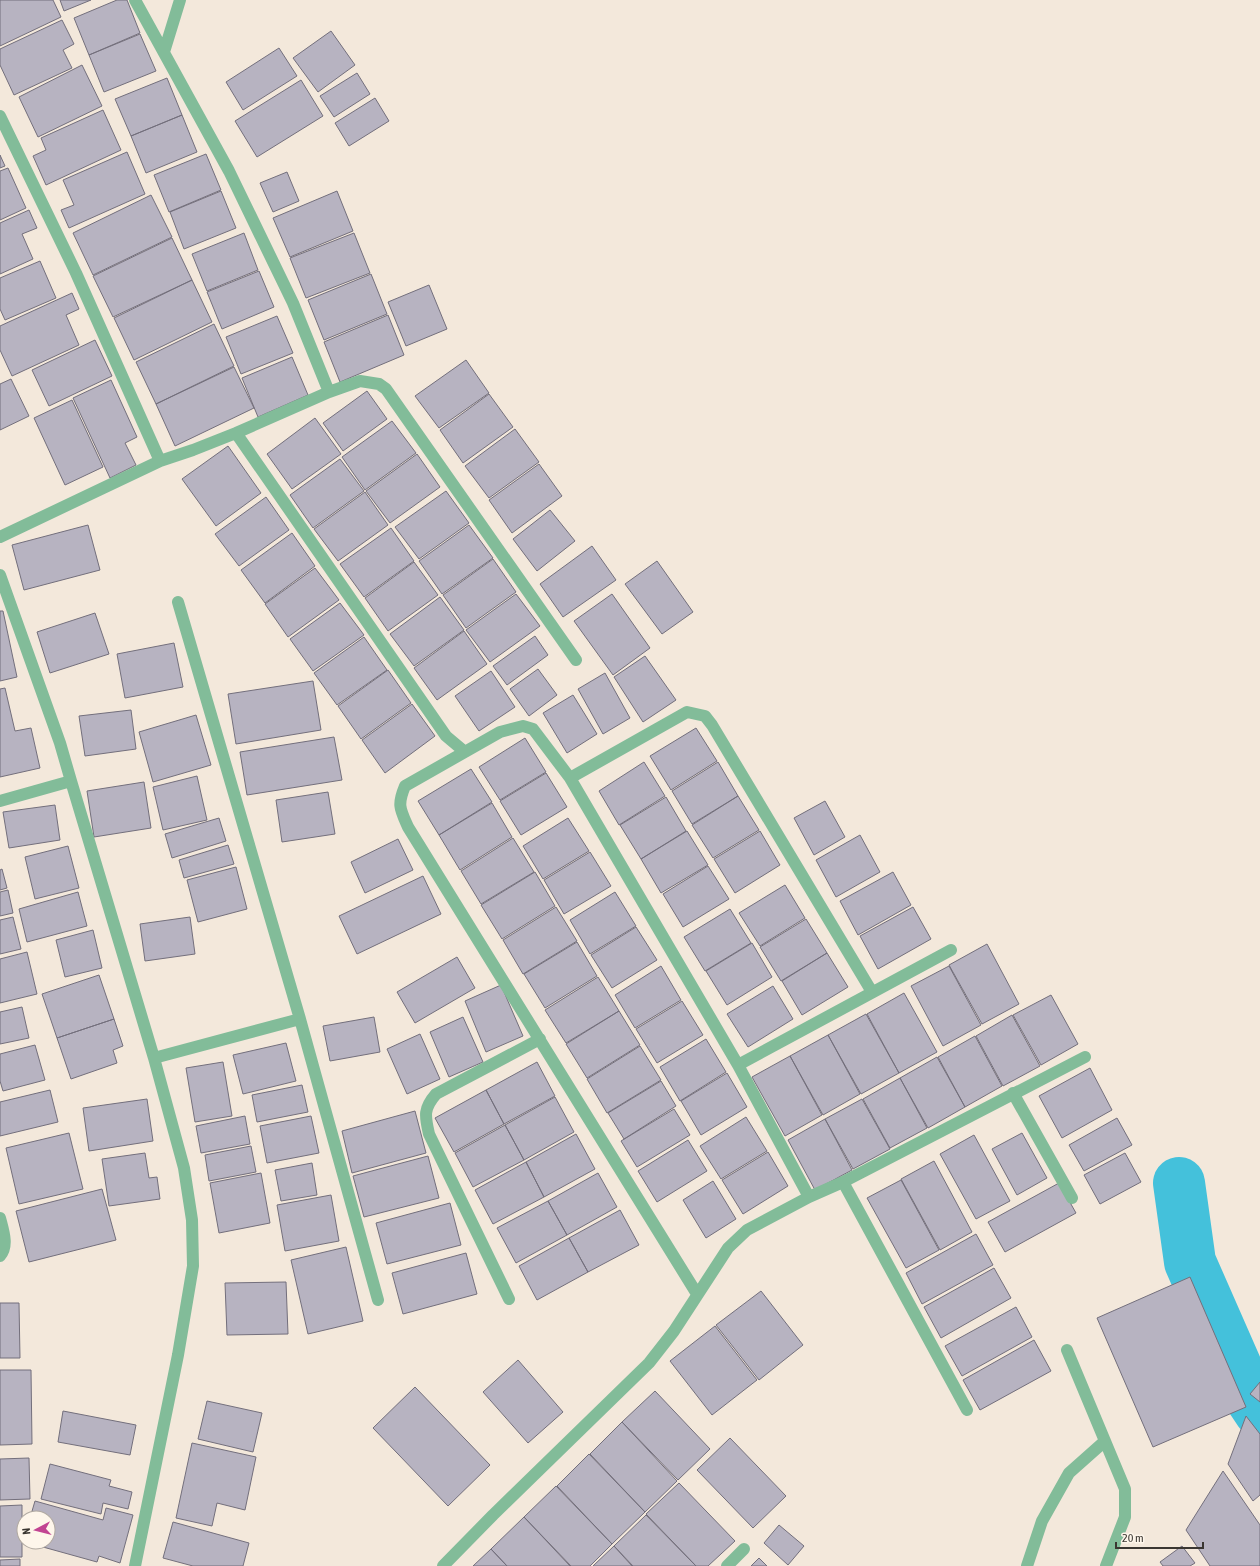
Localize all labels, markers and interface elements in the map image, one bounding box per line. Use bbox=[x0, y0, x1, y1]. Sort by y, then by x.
north arrow bbox=[16, 1510, 56, 1550]
scale bar bbox=[1116, 1524, 1203, 1550]
text: N bbox=[20, 1527, 32, 1535]
text: 20 m bbox=[1122, 1531, 1144, 1545]

